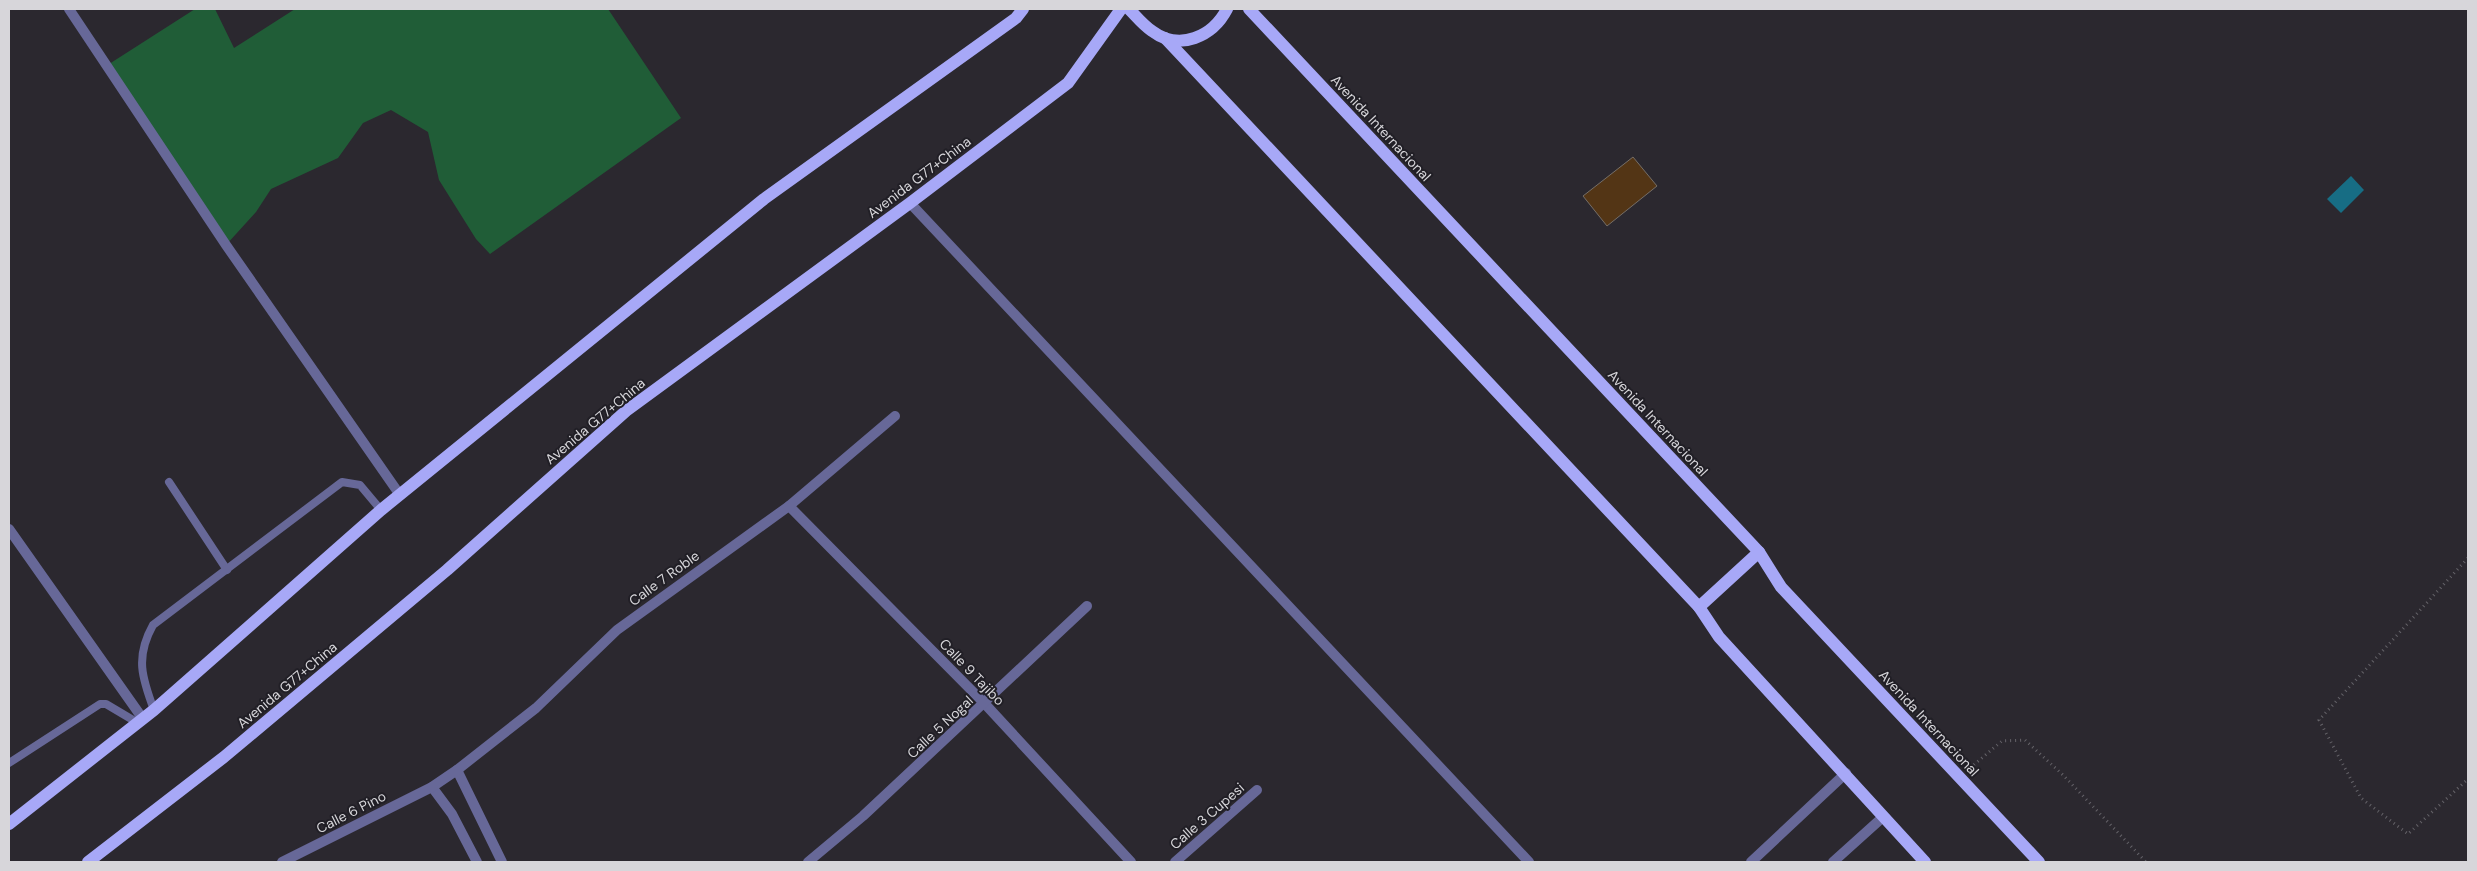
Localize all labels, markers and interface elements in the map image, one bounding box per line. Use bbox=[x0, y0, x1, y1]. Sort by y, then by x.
street label: Avenida Internacional bbox=[1327, 71, 1435, 185]
street label: Avenida G77+China bbox=[864, 132, 974, 222]
street label: Avenida Internacional bbox=[1604, 366, 1712, 480]
street label: Avenida G77+China bbox=[541, 374, 649, 468]
street label: Calle 7 Roble bbox=[625, 546, 703, 610]
street label: Calle 9 Tajibo bbox=[936, 635, 1008, 709]
street label: Avenida G77+China bbox=[233, 638, 341, 732]
street label: Avenida Internacional bbox=[1875, 666, 1983, 780]
street label: Calle 5 Nogal bbox=[903, 692, 977, 762]
street label: Calle 3 Cupesi bbox=[1166, 779, 1248, 853]
street label: Calle 6 Pino bbox=[313, 787, 389, 837]

